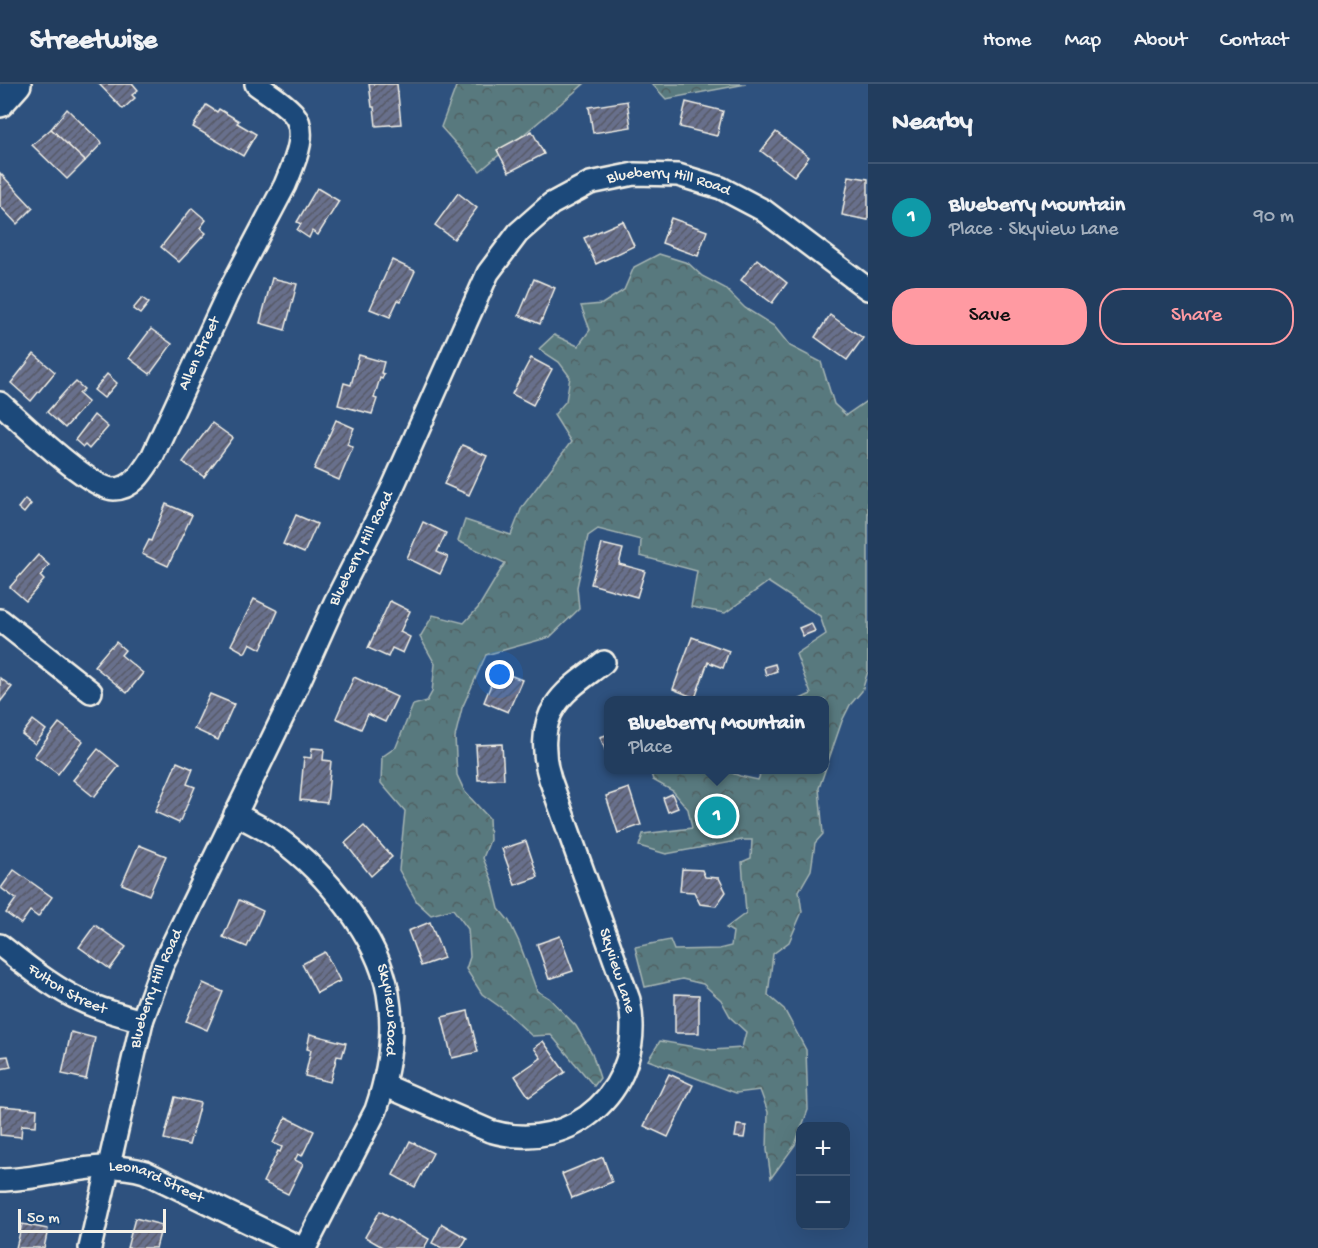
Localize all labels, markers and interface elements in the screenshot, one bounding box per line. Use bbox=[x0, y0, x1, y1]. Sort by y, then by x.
text: Streetwise bbox=[30, 25, 157, 58]
text: Home bbox=[983, 29, 1031, 54]
text: Map bbox=[1064, 29, 1101, 54]
text: About bbox=[1134, 29, 1187, 54]
text: Contact bbox=[1220, 29, 1288, 54]
text: Nearby bbox=[892, 108, 973, 139]
street label: Blueberry Hill Road bbox=[604, 165, 735, 202]
text: Blueberry Mountain bbox=[949, 193, 1125, 219]
text: 1 bbox=[907, 206, 916, 229]
text: 90 m bbox=[1254, 206, 1294, 229]
text: Place · Skyview Lane bbox=[949, 219, 1118, 242]
button: Save bbox=[892, 288, 1087, 345]
button: Share bbox=[1099, 288, 1294, 345]
street label: Allen Street bbox=[175, 313, 226, 394]
street label: Blueberry Hill Road bbox=[325, 487, 399, 610]
your location bbox=[485, 660, 514, 689]
popup bbox=[604, 696, 829, 774]
text: Blueberry Mountain bbox=[628, 711, 805, 737]
text: Place bbox=[628, 737, 672, 760]
pin: 1 bbox=[698, 794, 736, 838]
street label: Blueberry Hill Road bbox=[126, 925, 188, 1051]
street label: Skyview Lane bbox=[593, 926, 639, 1016]
street label: Fulton Street bbox=[23, 959, 110, 1020]
street label: Skyview Road bbox=[371, 961, 400, 1058]
map controls bbox=[796, 1122, 850, 1230]
button: + bbox=[796, 1122, 850, 1176]
street label: Leonard Street bbox=[109, 1157, 208, 1209]
button: − bbox=[796, 1176, 850, 1230]
scale bar bbox=[18, 1206, 166, 1234]
text: 50 m bbox=[27, 1210, 60, 1229]

